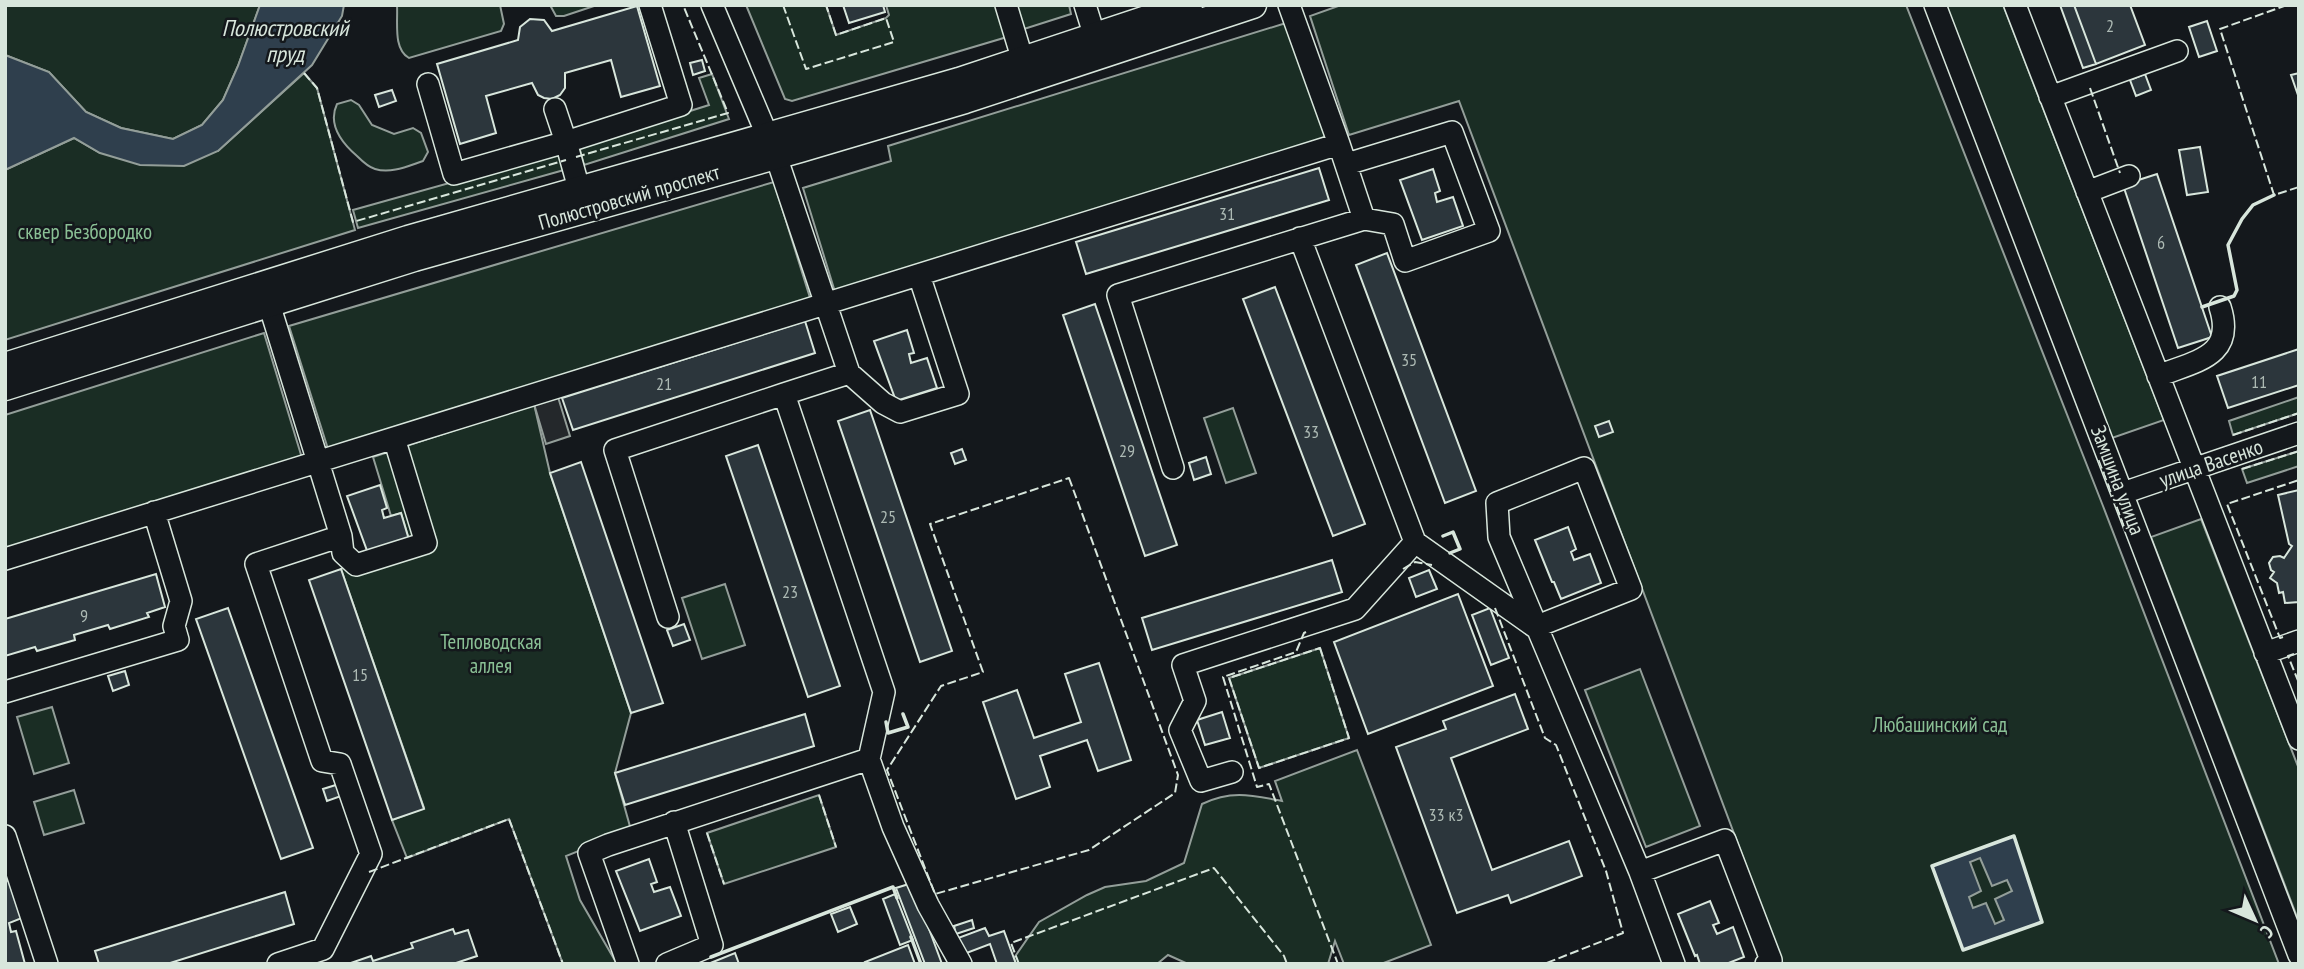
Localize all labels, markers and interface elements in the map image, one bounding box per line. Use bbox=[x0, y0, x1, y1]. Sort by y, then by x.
water label: Полюстровский пруд bbox=[222, 13, 351, 68]
house number: 2 bbox=[2106, 14, 2114, 37]
street label: Полюстровский проспект bbox=[535, 158, 723, 236]
house number: 31 bbox=[1219, 202, 1235, 225]
park label: сквер Безбородко bbox=[18, 218, 152, 245]
house number: 6 bbox=[2157, 231, 2165, 254]
house number: 35 bbox=[1401, 348, 1417, 371]
house number: 11 bbox=[2251, 370, 2267, 393]
house number: 21 bbox=[656, 372, 672, 395]
house number: 33 bbox=[1303, 420, 1319, 443]
street label: Замшина улица bbox=[2085, 421, 2151, 539]
street label: улица Васенко bbox=[2156, 433, 2266, 493]
house number: 29 bbox=[1119, 439, 1135, 462]
house number: 25 bbox=[880, 505, 896, 528]
house number: 23 bbox=[782, 580, 798, 603]
house number: 9 bbox=[80, 604, 88, 627]
park label: Тепловодская аллея bbox=[440, 628, 542, 679]
house number: 15 bbox=[352, 663, 368, 686]
park label: Любашинский сад bbox=[1872, 711, 2007, 738]
house number: 33 к3 bbox=[1428, 803, 1464, 826]
north arrow bbox=[2220, 885, 2290, 955]
text: С bbox=[2255, 920, 2279, 943]

